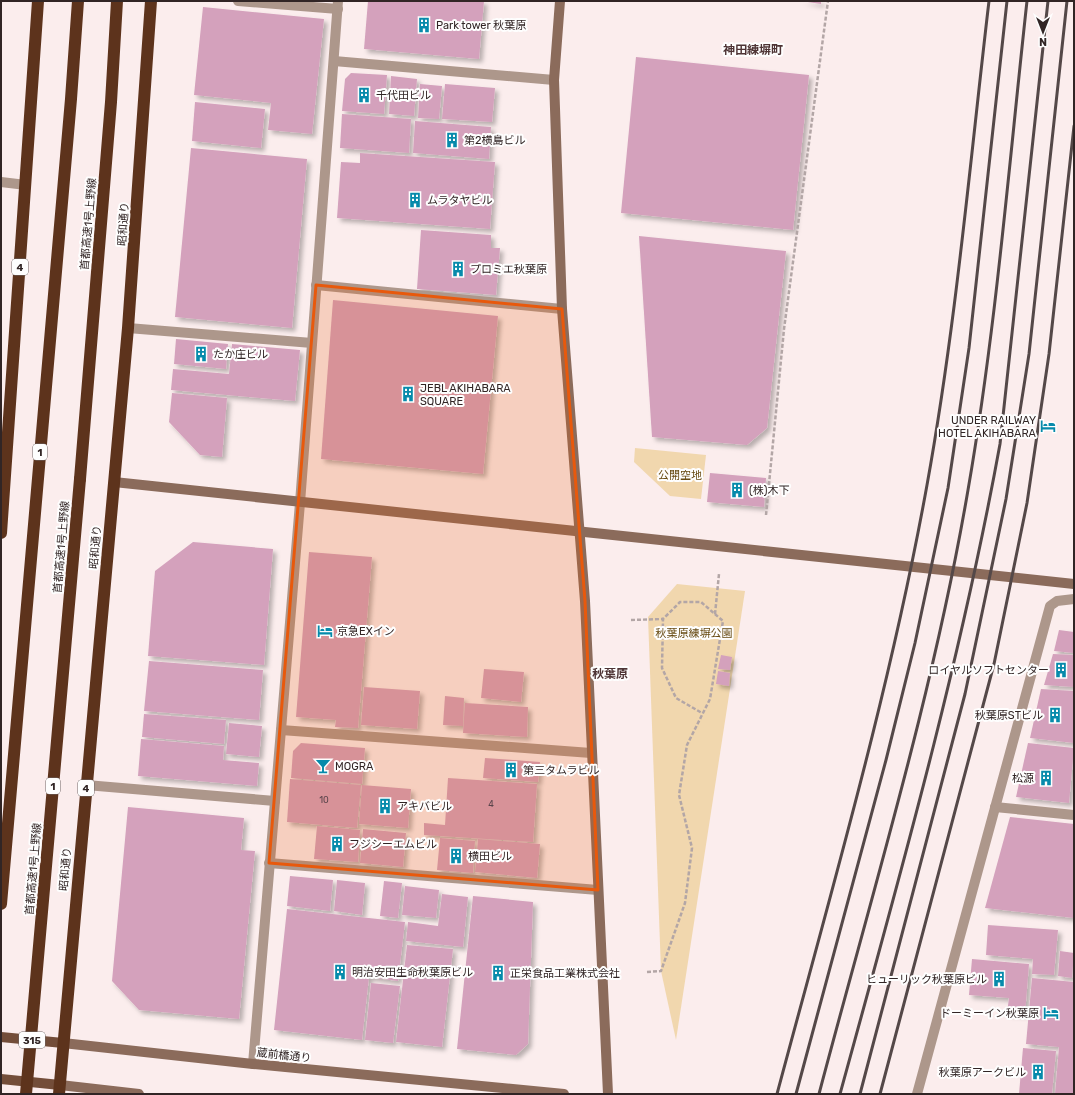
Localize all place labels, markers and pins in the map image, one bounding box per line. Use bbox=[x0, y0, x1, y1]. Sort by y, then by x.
building icon: Park tower 秋葉原 bbox=[415, 16, 433, 34]
place label: Park tower 秋葉原 bbox=[436, 19, 526, 32]
building icon: 千代田ビル bbox=[355, 86, 373, 104]
place label: 千代田ビル bbox=[376, 89, 431, 102]
building icon: 第2横島ビル bbox=[443, 131, 461, 149]
place label: 第2横島ビル bbox=[464, 134, 525, 147]
building icon: ムラタヤビル bbox=[406, 191, 424, 209]
place label: ムラタヤビル bbox=[427, 194, 492, 207]
building icon: プロミエ秋葉原 bbox=[449, 260, 467, 278]
place label: プロミエ秋葉原 bbox=[470, 263, 547, 276]
building icon: たか庄ビル bbox=[192, 345, 210, 363]
place label: たか庄ビル bbox=[213, 348, 268, 361]
place label: JEBL AKIHABARA SQUARE bbox=[420, 382, 511, 408]
building icon: JEBL AKIHABARA SQUARE bbox=[399, 385, 417, 403]
place label: UNDER RAILWAY HOTEL AKIHABARA bbox=[938, 414, 1037, 440]
hotel icon: UNDER RAILWAY HOTEL AKIHABARA bbox=[1039, 417, 1057, 435]
building icon: (株)木下 bbox=[728, 481, 746, 499]
place label: (株)木下 bbox=[749, 484, 789, 497]
hotel icon: 京急EXイン bbox=[316, 622, 334, 640]
place label: 京急EXイン bbox=[337, 625, 395, 638]
building icon: ロイヤルソフトセンター bbox=[1052, 661, 1070, 679]
place label: ロイヤルソフトセンター bbox=[928, 664, 1049, 677]
building icon: 秋葉原STビル bbox=[1046, 706, 1064, 724]
place label: 秋葉原STビル bbox=[975, 709, 1043, 722]
bar icon: MOGRA bbox=[314, 757, 332, 775]
place label: MOGRA bbox=[335, 760, 374, 773]
building icon: 第三タムラビル bbox=[502, 761, 520, 779]
place label: 第三タムラビル bbox=[523, 764, 599, 777]
building icon: 松源 bbox=[1037, 769, 1055, 787]
place label: 松源 bbox=[1012, 772, 1034, 785]
building icon: アキバビル bbox=[376, 797, 394, 815]
place label: アキバビル bbox=[397, 800, 452, 813]
building icon: フジシーエムビル bbox=[328, 835, 346, 853]
place label: フジシーエムビル bbox=[349, 838, 437, 851]
building icon: 横田ビル bbox=[447, 847, 465, 865]
place label: 横田ビル bbox=[468, 850, 512, 863]
building icon: 明治安田生命秋葉原ビル bbox=[331, 963, 349, 981]
building icon: 正栄食品工業株式会社 bbox=[489, 964, 507, 982]
place label: 明治安田生命秋葉原ビル bbox=[352, 966, 473, 979]
place label: 正栄食品工業株式会社 bbox=[510, 967, 620, 980]
building icon: ヒューリック秋葉原ビル bbox=[990, 970, 1008, 988]
place label: ヒューリック秋葉原ビル bbox=[866, 973, 987, 986]
hotel icon: ドーミーイン秋葉原 bbox=[1042, 1004, 1060, 1022]
place label: ドーミーイン秋葉原 bbox=[940, 1007, 1039, 1020]
building icon: 秋葉原アークビル bbox=[1029, 1063, 1047, 1081]
place label: 秋葉原アークビル bbox=[939, 1066, 1026, 1079]

